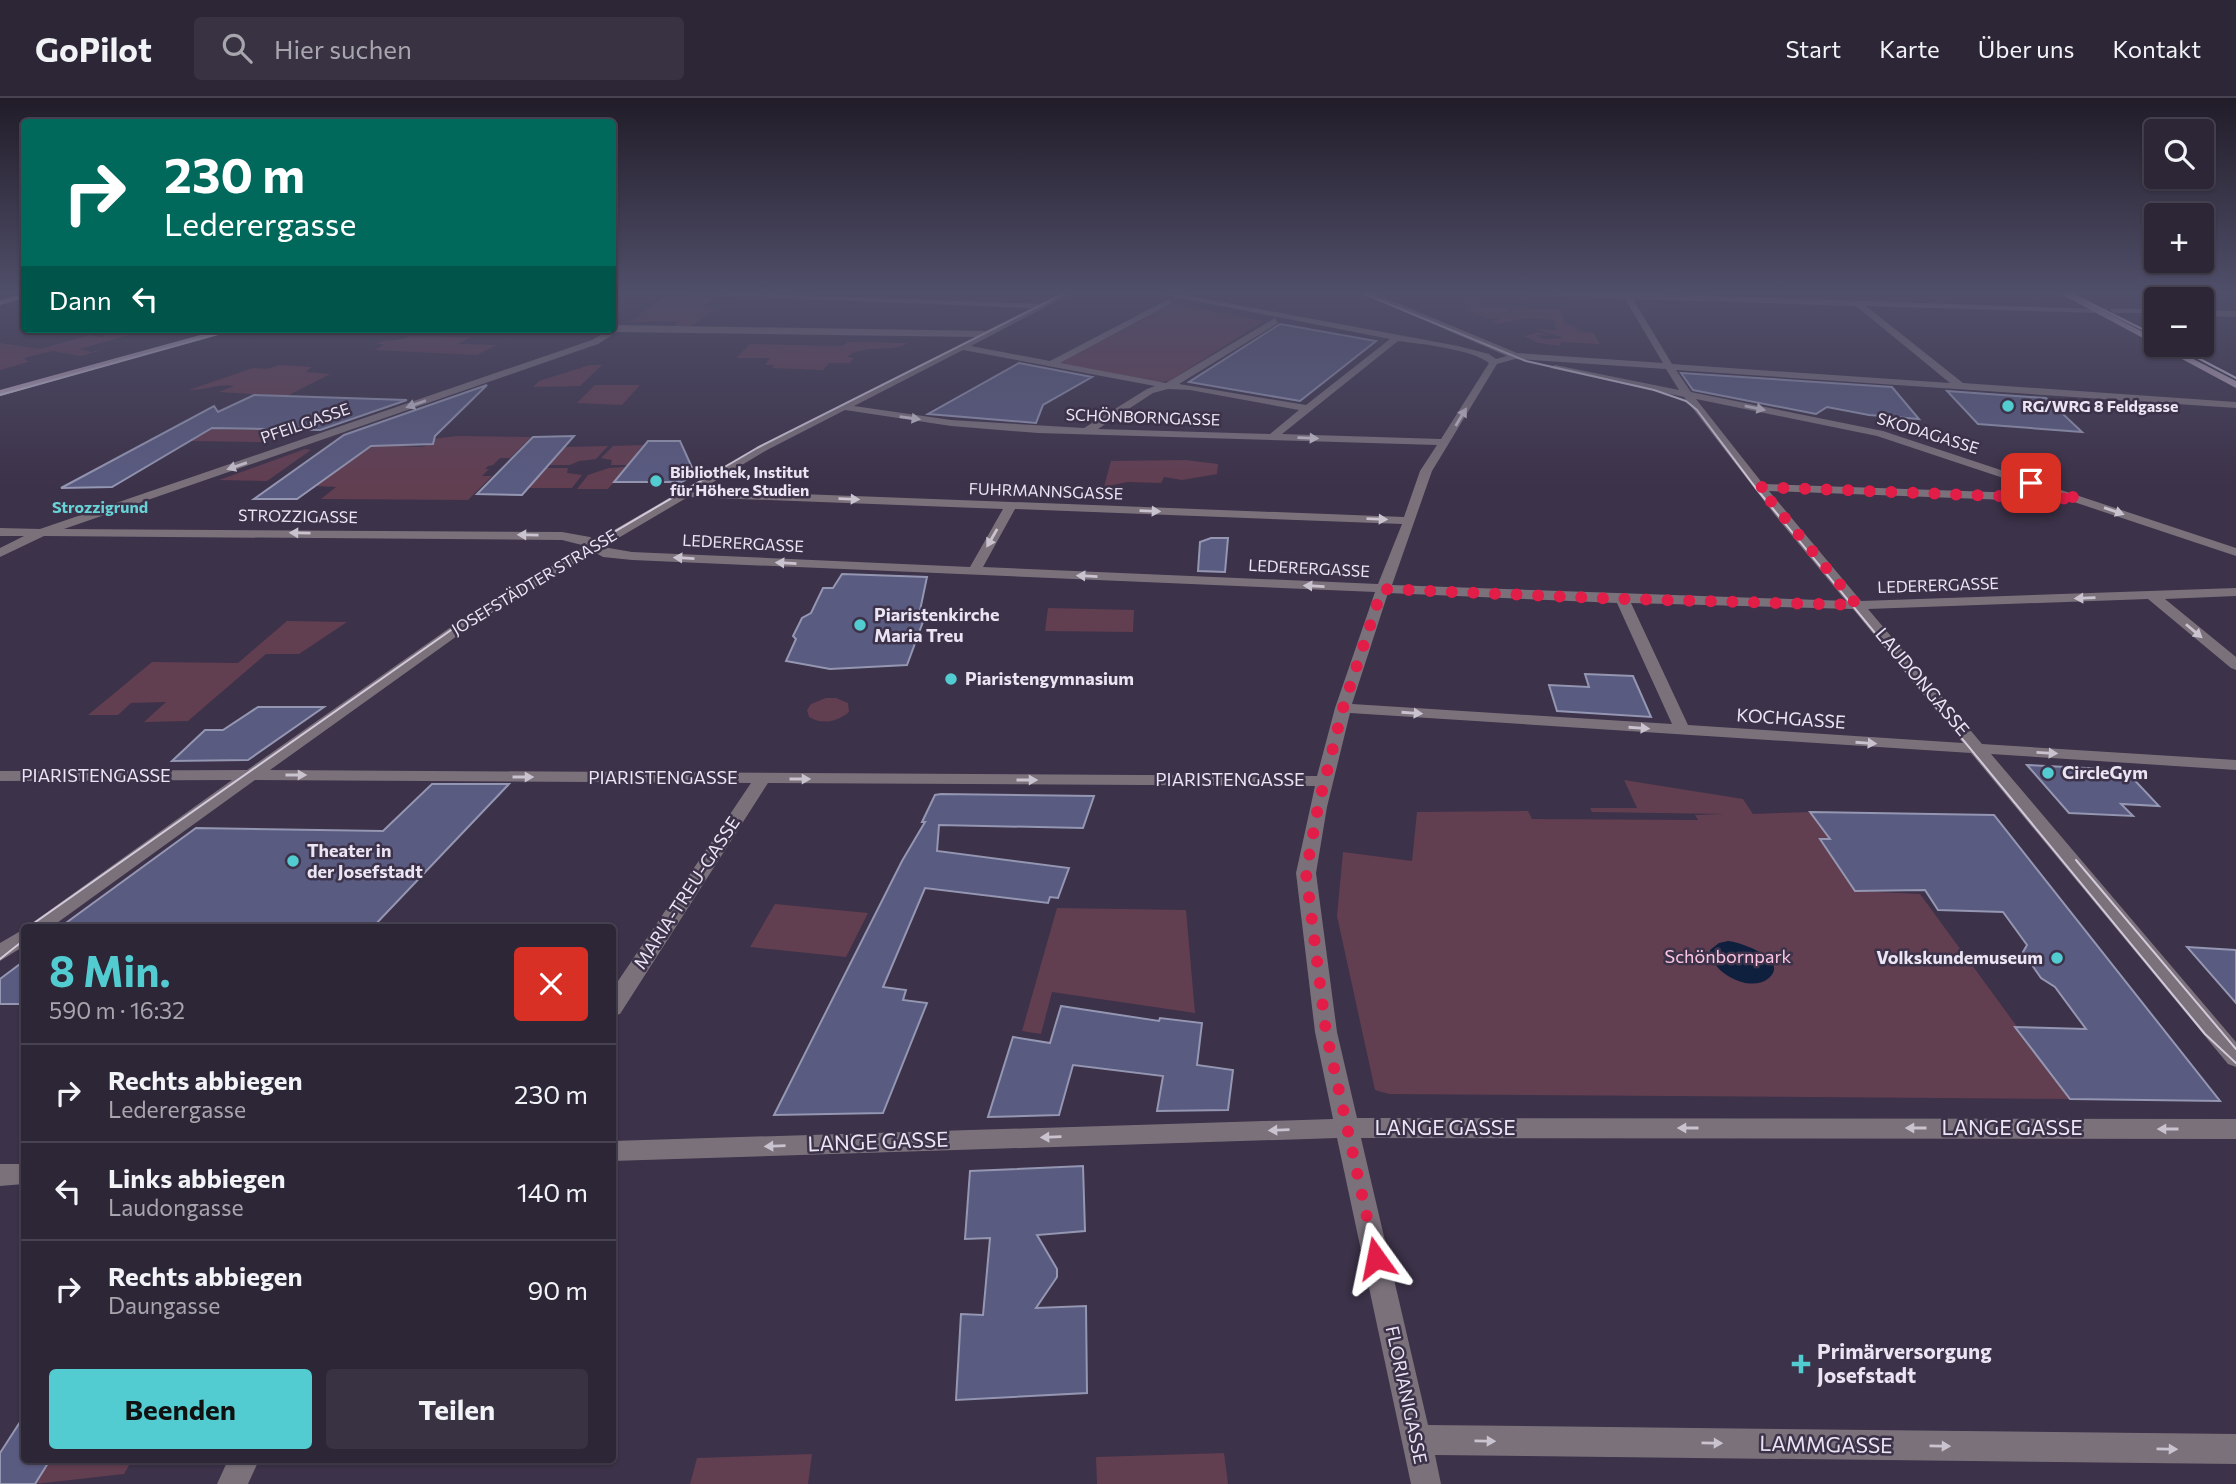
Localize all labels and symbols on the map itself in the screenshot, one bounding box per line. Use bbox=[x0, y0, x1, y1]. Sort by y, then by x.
place label: RG/WRG 8 Feldgasse bbox=[2022, 396, 2178, 415]
street label: PFEILGASSE bbox=[258, 398, 352, 447]
marker: RG/WRG 8 Feldgasse bbox=[2000, 398, 2016, 414]
one-way arrow bbox=[405, 399, 426, 410]
one-way arrow bbox=[1744, 403, 1766, 414]
street label: SCHÖNBORNGASSE bbox=[1065, 404, 1221, 429]
one-way arrow bbox=[1455, 408, 1468, 427]
street label: SKODAGASSE bbox=[1875, 408, 1981, 457]
one-way arrow bbox=[899, 413, 921, 424]
one-way arrow bbox=[1297, 432, 1319, 443]
pin bbox=[2001, 453, 2061, 513]
one-way arrow bbox=[226, 461, 247, 472]
place label: Bibliothek, Institut für Höhere Studien bbox=[670, 462, 809, 499]
marker: Bibliothek, Institut für Höhere Studien bbox=[648, 473, 664, 489]
street label: FUHRMANNSGASSE bbox=[968, 478, 1124, 503]
one-way arrow bbox=[838, 494, 860, 505]
district label: Strozzigrund bbox=[52, 497, 148, 516]
street label: STROZZIGASSE bbox=[238, 505, 358, 526]
one-way arrow bbox=[1139, 505, 1161, 516]
one-way arrow bbox=[2104, 506, 2125, 517]
one-way arrow bbox=[1367, 514, 1389, 525]
street label: JOSEFSTÄDTER STRASSE bbox=[448, 525, 620, 638]
one-way arrow bbox=[289, 527, 311, 539]
one-way arrow bbox=[517, 529, 539, 541]
one-way arrow bbox=[986, 529, 998, 548]
street label: LEDERERGASSE bbox=[682, 530, 804, 555]
one-way arrow bbox=[673, 552, 695, 563]
street label: LEDERERGASSE bbox=[1248, 555, 1370, 580]
one-way arrow bbox=[775, 557, 797, 568]
one-way arrow bbox=[1076, 570, 1098, 581]
street label: LEDERERGASSE bbox=[1877, 573, 1999, 596]
one-way arrow bbox=[1303, 580, 1325, 591]
one-way arrow bbox=[2074, 593, 2096, 604]
place label: Piaristenkirche Maria Treu bbox=[874, 603, 999, 646]
marker: Piaristenkirche Maria Treu bbox=[852, 617, 868, 633]
street label: LAUDONGASSE bbox=[1871, 623, 1974, 740]
one-way arrow bbox=[2186, 623, 2203, 638]
place label: Piaristengymnasium bbox=[965, 667, 1134, 689]
marker: Piaristengymnasium bbox=[943, 671, 959, 687]
street label: KOCHGASSE bbox=[1736, 703, 1846, 733]
one-way arrow bbox=[1401, 708, 1423, 719]
one-way arrow bbox=[1628, 723, 1650, 734]
one-way arrow bbox=[1855, 738, 1877, 749]
one-way arrow bbox=[2036, 748, 2058, 759]
place label: CircleGym bbox=[2062, 761, 2148, 783]
street label: PIARISTENGASSE bbox=[21, 764, 171, 786]
marker: CircleGym bbox=[2040, 765, 2056, 781]
street label: PIARISTENGASSE bbox=[588, 766, 738, 788]
street label: PIARISTENGASSE bbox=[1155, 768, 1305, 790]
one-way arrow bbox=[285, 769, 307, 781]
one-way arrow bbox=[513, 771, 535, 783]
one-way arrow bbox=[789, 773, 811, 785]
one-way arrow bbox=[1017, 774, 1039, 786]
street label: MARIA-TREU-GASSE bbox=[629, 812, 744, 973]
place label: Theater in der Josefstadt bbox=[307, 839, 423, 882]
marker: Theater in der Josefstadt bbox=[285, 853, 301, 869]
park label: Schönbornpark bbox=[1665, 945, 1792, 967]
place label: Volkskundemuseum bbox=[1876, 946, 2043, 968]
marker: Volkskundemuseum bbox=[2049, 950, 2065, 966]
street label: LANGE GASSE bbox=[1374, 1114, 1516, 1139]
street label: LANGE GASSE bbox=[1941, 1114, 2083, 1139]
one-way arrow bbox=[1677, 1122, 1699, 1134]
one-way arrow bbox=[1905, 1122, 1927, 1134]
one-way arrow bbox=[2157, 1123, 2179, 1134]
one-way arrow bbox=[1268, 1124, 1290, 1135]
street label: LANGE GASSE bbox=[807, 1126, 949, 1155]
one-way arrow bbox=[1040, 1131, 1062, 1143]
one-way arrow bbox=[764, 1140, 786, 1151]
position arrow bbox=[1339, 1221, 1413, 1295]
street label: FLORIANIGASSE bbox=[1382, 1324, 1432, 1466]
place label: Primärversorgung Josefstadt bbox=[1817, 1338, 1992, 1387]
marker: Primärversorgung Josefstadt bbox=[1791, 1354, 1811, 1374]
street label: LAMMGASSE bbox=[1759, 1430, 1893, 1457]
one-way arrow bbox=[1474, 1435, 1496, 1447]
one-way arrow bbox=[1701, 1438, 1723, 1449]
one-way arrow bbox=[1929, 1440, 1951, 1452]
one-way arrow bbox=[2156, 1443, 2178, 1454]

